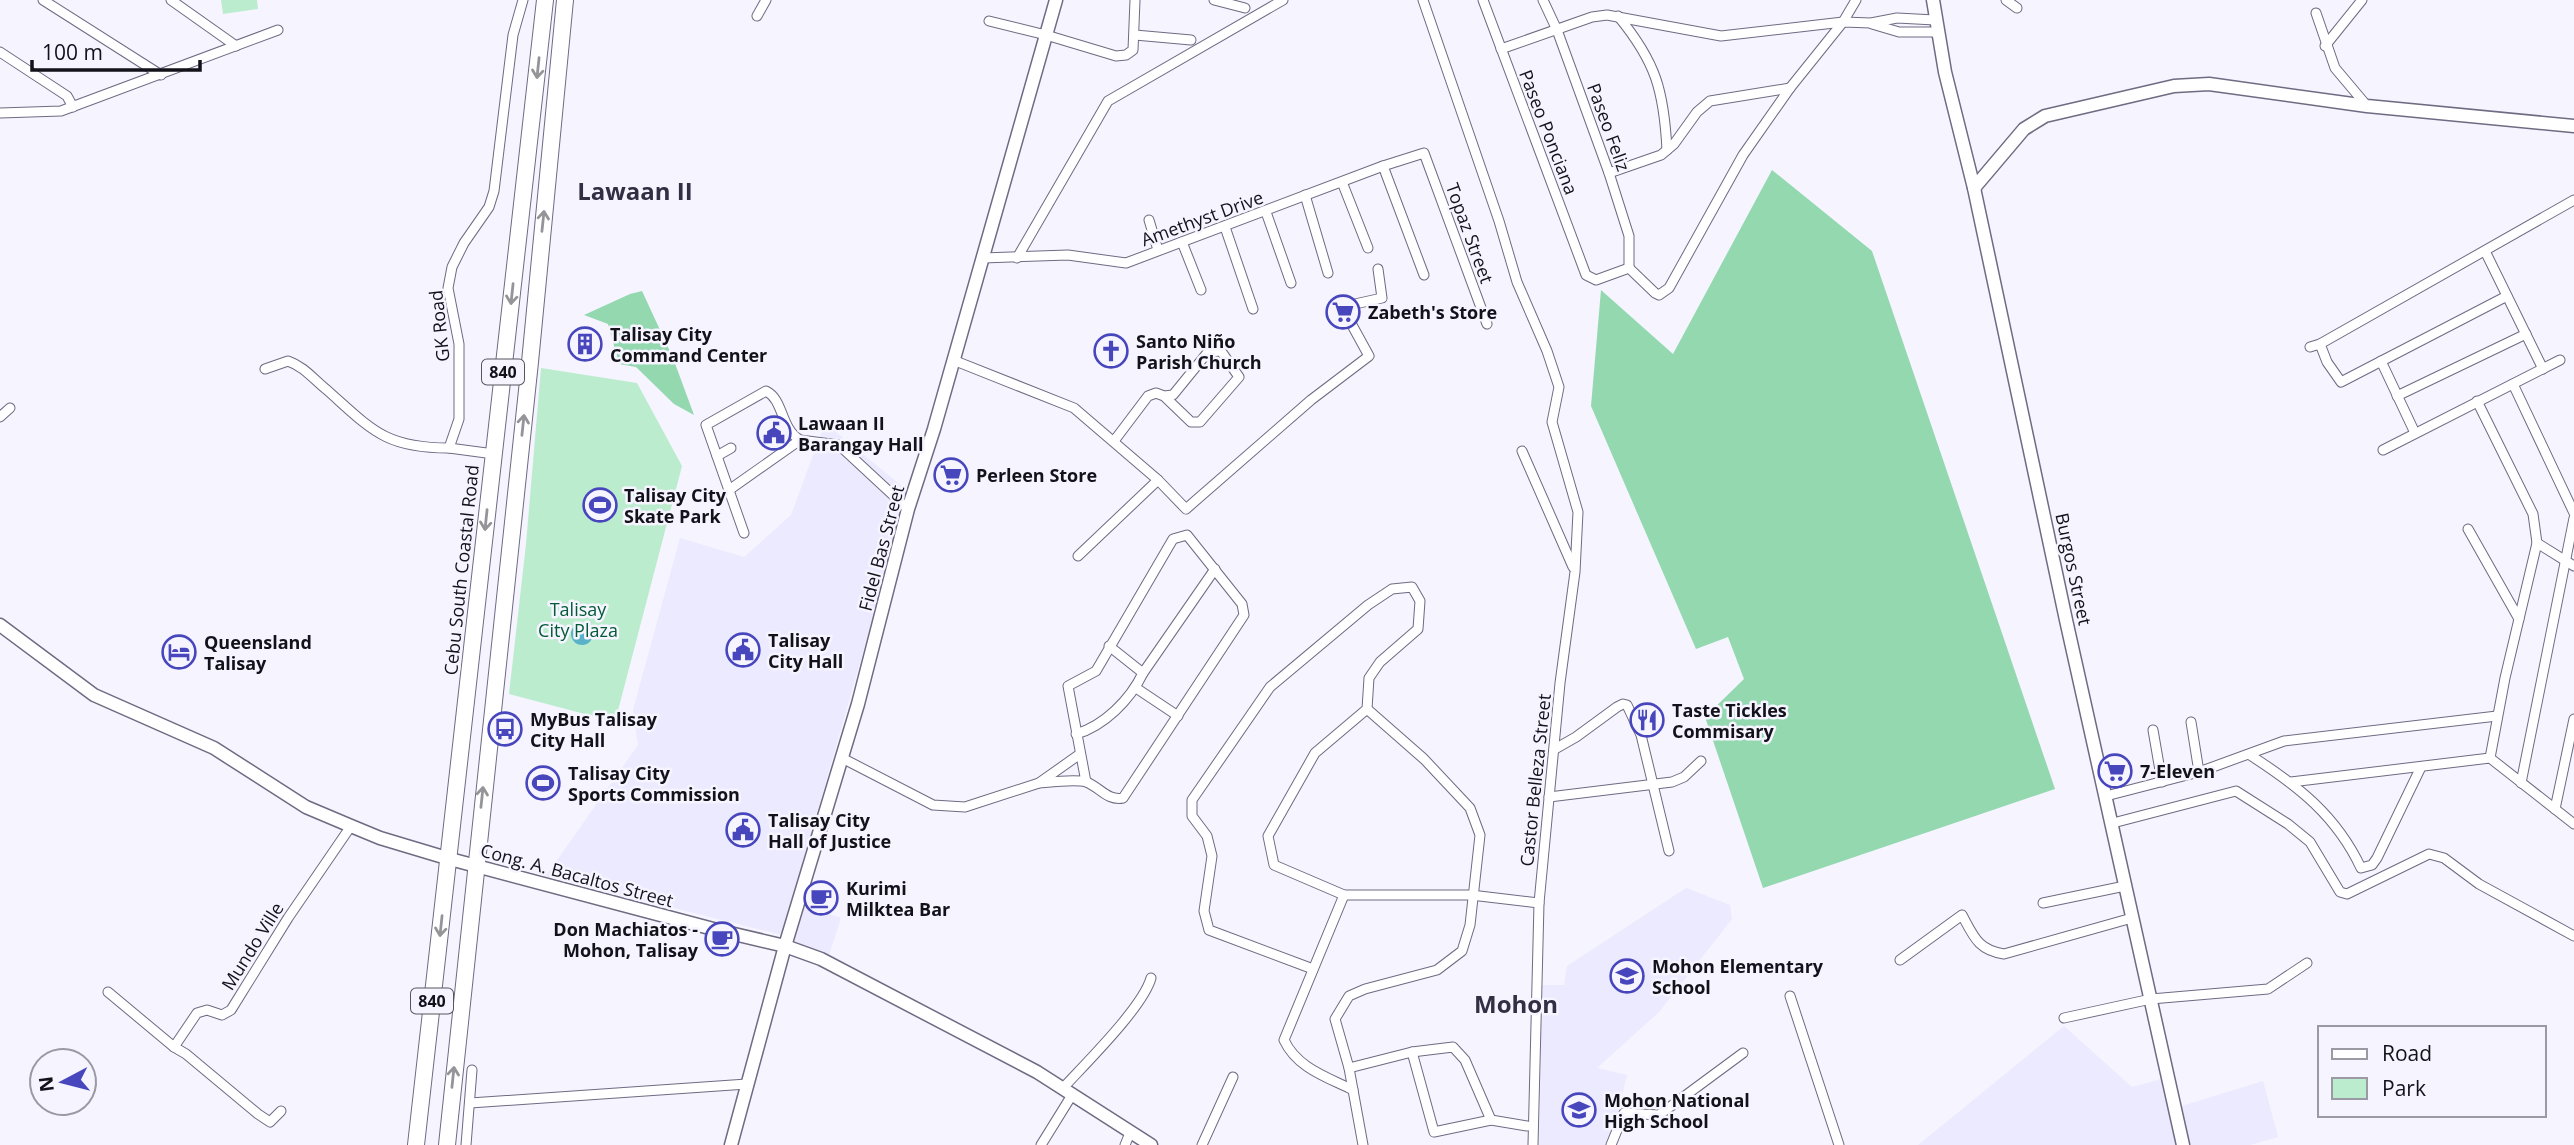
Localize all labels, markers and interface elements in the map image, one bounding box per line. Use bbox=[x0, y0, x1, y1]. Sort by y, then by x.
scale bar bbox=[32, 28, 200, 72]
text: 100 m bbox=[42, 38, 103, 66]
one-way arrow bbox=[531, 56, 544, 79]
street label: Paseo Ponciana bbox=[1514, 66, 1584, 198]
street label: Paseo Feliz bbox=[1582, 80, 1636, 174]
district label: Lawaan II bbox=[577, 174, 693, 207]
street label: Topaz Street bbox=[1441, 179, 1499, 287]
street label: Amethyst Drive bbox=[1138, 185, 1266, 251]
one-way arrow bbox=[537, 211, 550, 233]
one-way arrow bbox=[505, 282, 518, 305]
street label: GK Road bbox=[423, 289, 455, 363]
supermarket icon: Zabeth's Store bbox=[1324, 293, 1362, 331]
place label: Zabeth's Store bbox=[1368, 300, 1497, 324]
place label: Talisay City Command Center bbox=[610, 322, 767, 367]
building icon: Talisay City Command Center bbox=[566, 325, 604, 363]
place label: Santo Niño Parish Church bbox=[1136, 329, 1262, 374]
church icon: Santo Niño Parish Church bbox=[1092, 332, 1130, 370]
road number: 840 bbox=[482, 360, 524, 384]
place label: Lawaan II Barangay Hall bbox=[798, 411, 923, 456]
one-way arrow bbox=[516, 414, 529, 437]
public building icon: Lawaan II Barangay Hall bbox=[755, 414, 793, 452]
supermarket icon: Perleen Store bbox=[932, 456, 970, 494]
place label: Perleen Store bbox=[976, 463, 1097, 487]
street label: Cebu South Coastal Road bbox=[438, 464, 484, 676]
street label: Fidel Bas Street bbox=[853, 482, 909, 614]
place label: Talisay City Skate Park bbox=[624, 483, 727, 528]
sports icon: Talisay City Skate Park bbox=[581, 486, 619, 524]
one-way arrow bbox=[480, 508, 493, 531]
street label: Burgos Street bbox=[2050, 511, 2098, 627]
park label: Talisay City Plaza bbox=[538, 597, 618, 642]
place label: Talisay City Hall bbox=[768, 628, 843, 673]
place label: Queensland Talisay bbox=[204, 630, 312, 675]
public building icon: Talisay City Hall bbox=[724, 631, 762, 669]
hotel icon: Queensland Talisay bbox=[160, 633, 198, 671]
street label: Castor Belleza Street bbox=[1514, 692, 1556, 868]
place label: Taste Tickles Commisary bbox=[1672, 698, 1787, 743]
restaurant icon: Taste Tickles Commisary bbox=[1628, 701, 1666, 739]
place label: MyBus Talisay City Hall bbox=[530, 707, 658, 752]
bus stop icon: MyBus Talisay City Hall bbox=[486, 710, 524, 748]
supermarket icon: 7-Eleven bbox=[2096, 752, 2134, 790]
place label: 7-Eleven bbox=[2140, 759, 2215, 783]
place label: Talisay City Sports Commission bbox=[568, 761, 740, 806]
sports icon: Talisay City Sports Commission bbox=[524, 764, 562, 802]
one-way arrow bbox=[476, 786, 489, 809]
place label: Talisay City Hall of Justice bbox=[768, 808, 891, 853]
public building icon: Talisay City Hall of Justice bbox=[724, 811, 762, 849]
street label: Cong. A. Bacaltos Street bbox=[478, 838, 676, 912]
place label: Kurimi Milktea Bar bbox=[846, 876, 950, 921]
cafe icon: Kurimi Milktea Bar bbox=[802, 879, 840, 917]
street label: Mundo Ville bbox=[216, 898, 288, 994]
one-way arrow bbox=[434, 914, 447, 936]
place label: Don Machiatos - Mohon, Talisay bbox=[553, 917, 699, 962]
cafe icon: Don Machiatos - Mohon, Talisay bbox=[703, 920, 741, 958]
place label: Mohon Elementary School bbox=[1652, 954, 1824, 999]
school or university icon: Mohon Elementary School bbox=[1608, 957, 1646, 995]
district label: Mohon bbox=[1474, 987, 1558, 1020]
road number: 840 bbox=[411, 988, 453, 1014]
legend bbox=[2318, 1026, 2546, 1117]
text: Road bbox=[2382, 1039, 2432, 1067]
north arrow bbox=[28, 1047, 98, 1117]
one-way arrow bbox=[447, 1066, 460, 1089]
text: Park bbox=[2382, 1074, 2426, 1102]
text: N bbox=[32, 1075, 60, 1093]
place label: Mohon National High School bbox=[1604, 1088, 1750, 1133]
school or university icon: Mohon National High School bbox=[1560, 1091, 1598, 1129]

